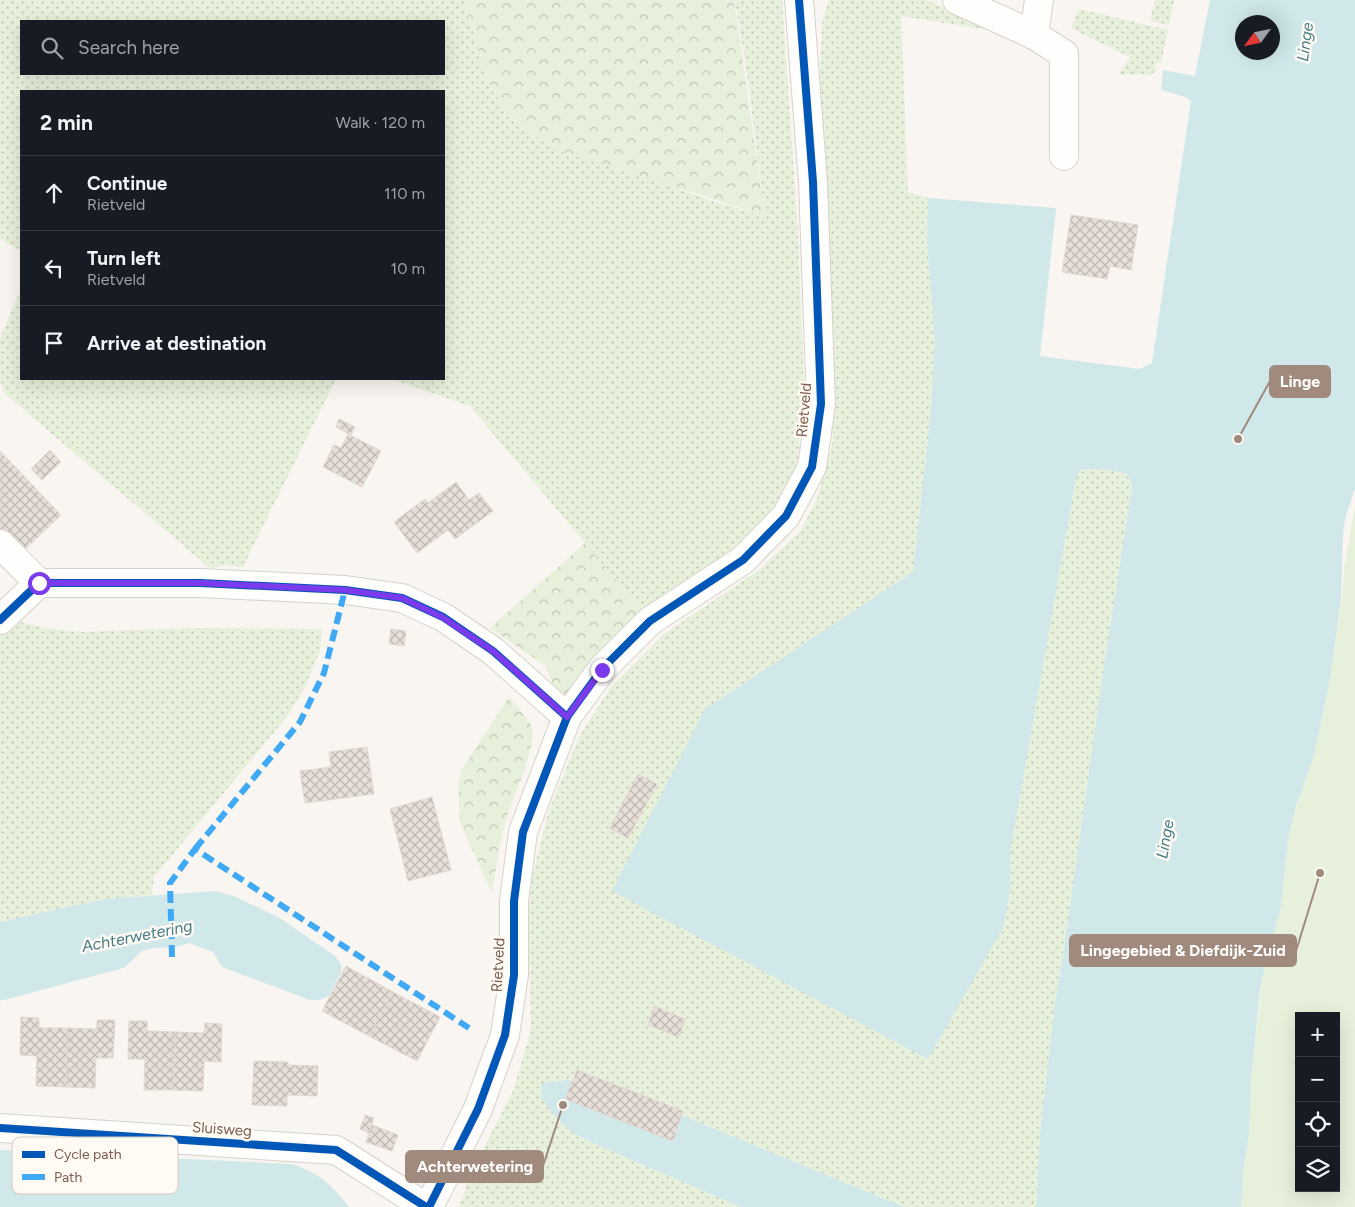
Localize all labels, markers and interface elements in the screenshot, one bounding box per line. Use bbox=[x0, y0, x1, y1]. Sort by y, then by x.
north arrow bbox=[1235, 15, 1280, 60]
search box bbox=[20, 20, 445, 75]
water label: Linge bbox=[1293, 21, 1317, 63]
icon: search bbox=[38, 34, 66, 62]
text: Search here bbox=[78, 36, 180, 59]
text: 2 min bbox=[40, 110, 93, 135]
text: Walk · 120 m bbox=[336, 113, 425, 132]
text: Continue bbox=[87, 172, 167, 195]
icon: ahead bbox=[40, 179, 68, 207]
text: 110 m bbox=[384, 184, 425, 203]
text: Rietveld bbox=[87, 195, 145, 214]
text: Turn left bbox=[87, 247, 161, 270]
icon: left bbox=[40, 254, 68, 282]
text: 10 m bbox=[391, 259, 425, 278]
text: Rietveld bbox=[87, 270, 145, 289]
icon: arrive bbox=[40, 329, 68, 357]
text: Arrive at destination bbox=[87, 332, 266, 355]
callout: Linge bbox=[1270, 366, 1330, 397]
text: Linge bbox=[1280, 372, 1320, 391]
street label: Rietveld bbox=[793, 382, 815, 438]
route start bbox=[28, 572, 51, 595]
route end bbox=[591, 659, 614, 682]
water label: Linge bbox=[1152, 818, 1178, 860]
water label: Achterwetering bbox=[79, 916, 194, 956]
callout: Lingegebied & Diefdijk-Zuid bbox=[1070, 935, 1296, 966]
street label: Rietveld bbox=[488, 937, 508, 993]
text: Lingegebied & Diefdijk-Zuid bbox=[1080, 941, 1286, 960]
map controls bbox=[1295, 1012, 1340, 1192]
button: + bbox=[1295, 1012, 1340, 1057]
button: − bbox=[1295, 1057, 1340, 1102]
button: locate bbox=[1295, 1102, 1340, 1147]
street label: Sluisweg bbox=[191, 1118, 253, 1140]
legend bbox=[12, 1137, 178, 1194]
text: Cycle path bbox=[54, 1146, 122, 1163]
button: layers bbox=[1295, 1147, 1340, 1192]
callout: Achterwetering bbox=[406, 1151, 543, 1182]
text: Achterwetering bbox=[417, 1157, 533, 1176]
text: Path bbox=[54, 1169, 82, 1186]

